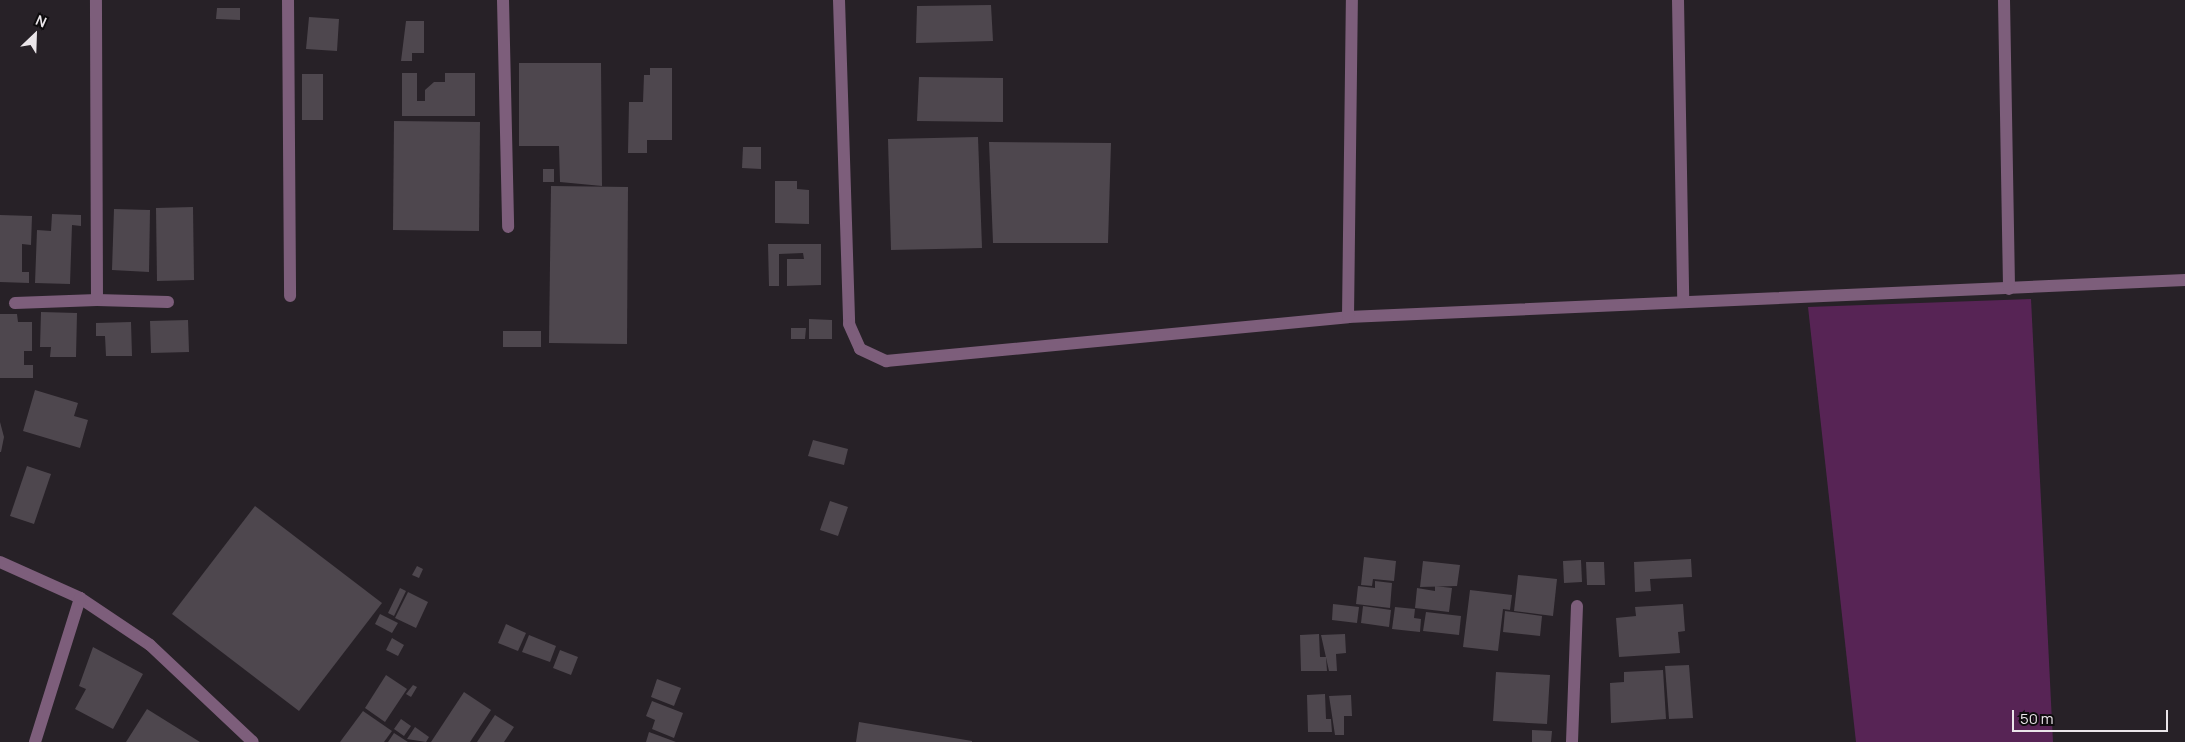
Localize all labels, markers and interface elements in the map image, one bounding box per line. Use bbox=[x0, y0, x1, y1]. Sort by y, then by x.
north arrow bbox=[10, 10, 60, 60]
text: N bbox=[33, 10, 50, 32]
scale bar bbox=[2015, 700, 2171, 732]
text: 50 m bbox=[2020, 708, 2054, 729]

